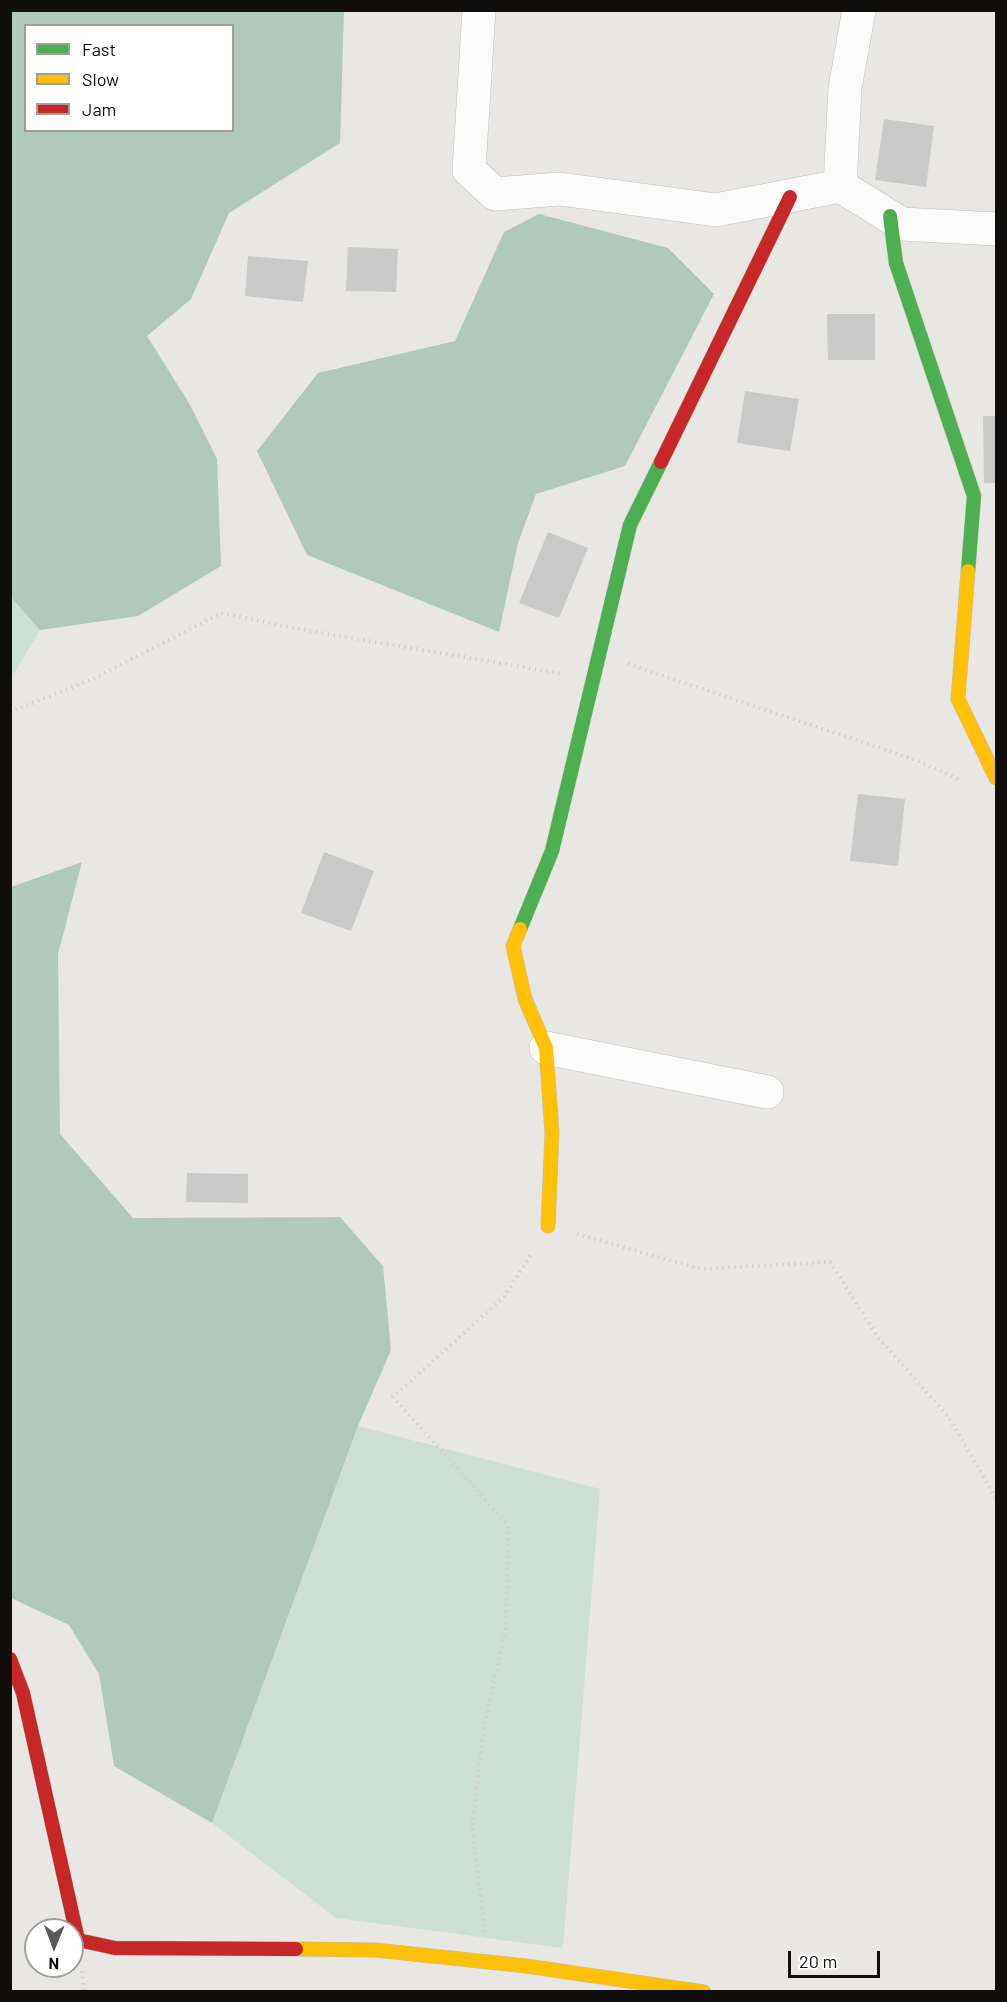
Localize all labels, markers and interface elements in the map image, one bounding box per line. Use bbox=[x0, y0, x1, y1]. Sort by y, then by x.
legend bbox=[24, 24, 234, 132]
text: Fast bbox=[82, 38, 116, 60]
text: Slow bbox=[82, 68, 119, 90]
text: Jam bbox=[82, 98, 116, 120]
north arrow bbox=[24, 1918, 84, 1978]
scale bar bbox=[791, 1939, 882, 1977]
text: 20 m bbox=[799, 1950, 837, 1972]
text: N bbox=[48, 1955, 59, 1974]

